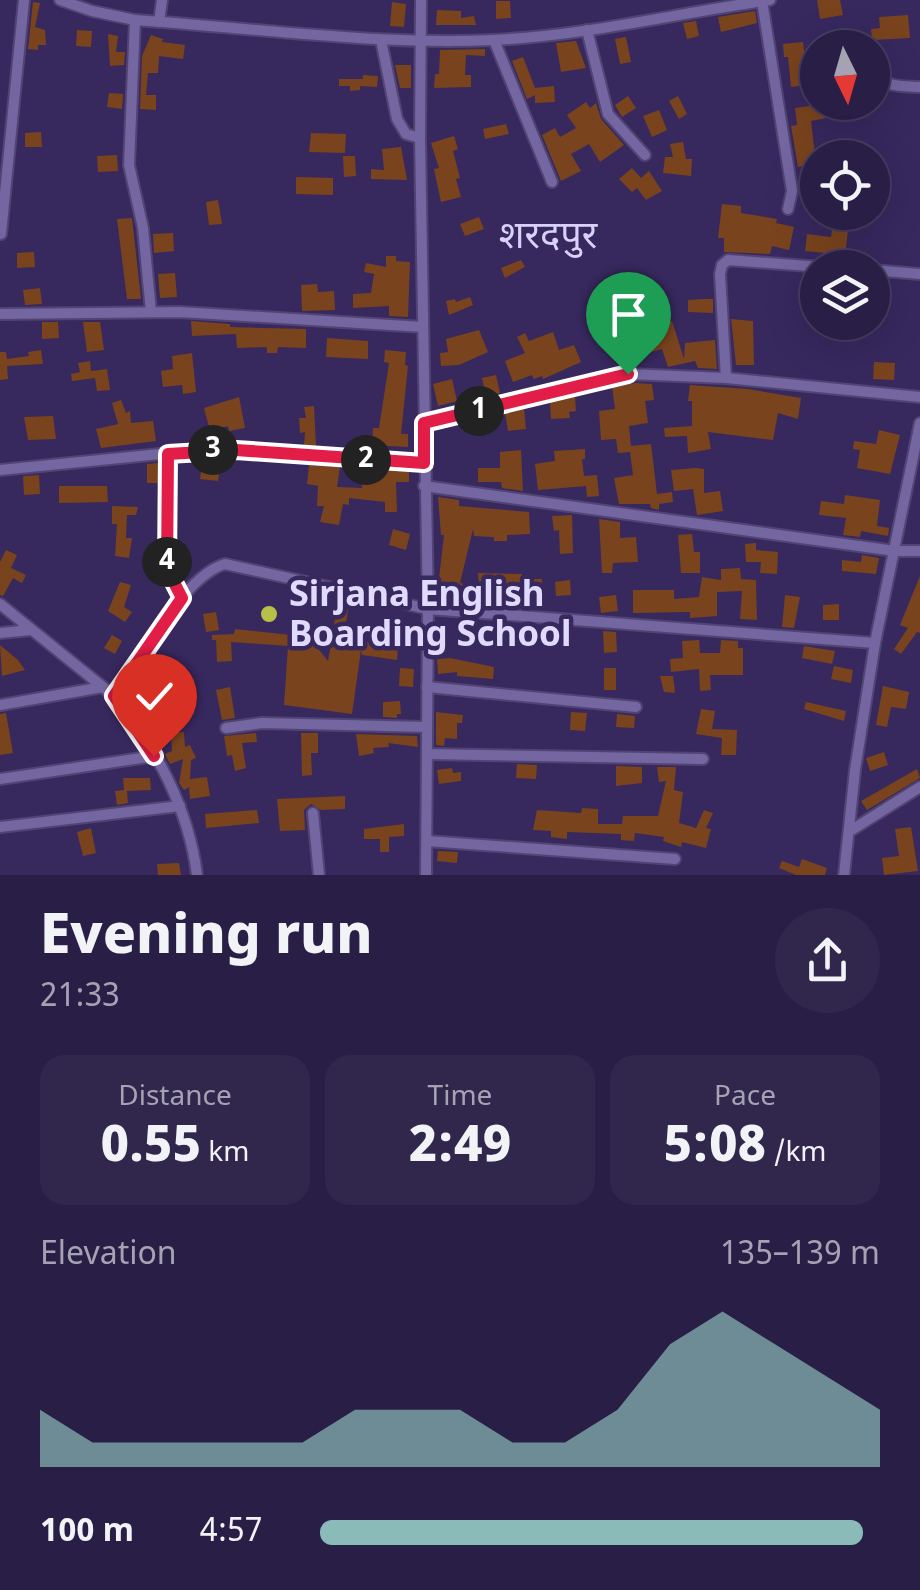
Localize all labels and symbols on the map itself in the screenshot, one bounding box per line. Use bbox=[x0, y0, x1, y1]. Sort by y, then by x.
north arrow bbox=[800, 30, 890, 120]
district label: शरदपुर bbox=[499, 214, 599, 264]
pin bbox=[586, 272, 671, 375]
pin: 1 bbox=[454, 386, 504, 436]
pin: 3 bbox=[188, 425, 238, 475]
pin: 2 bbox=[341, 435, 391, 485]
pin: 4 bbox=[142, 537, 192, 587]
place label: Sirjana English Boarding School bbox=[289, 575, 571, 660]
marker: Sirjana English Boarding School bbox=[258, 603, 280, 625]
pin bbox=[112, 654, 197, 757]

